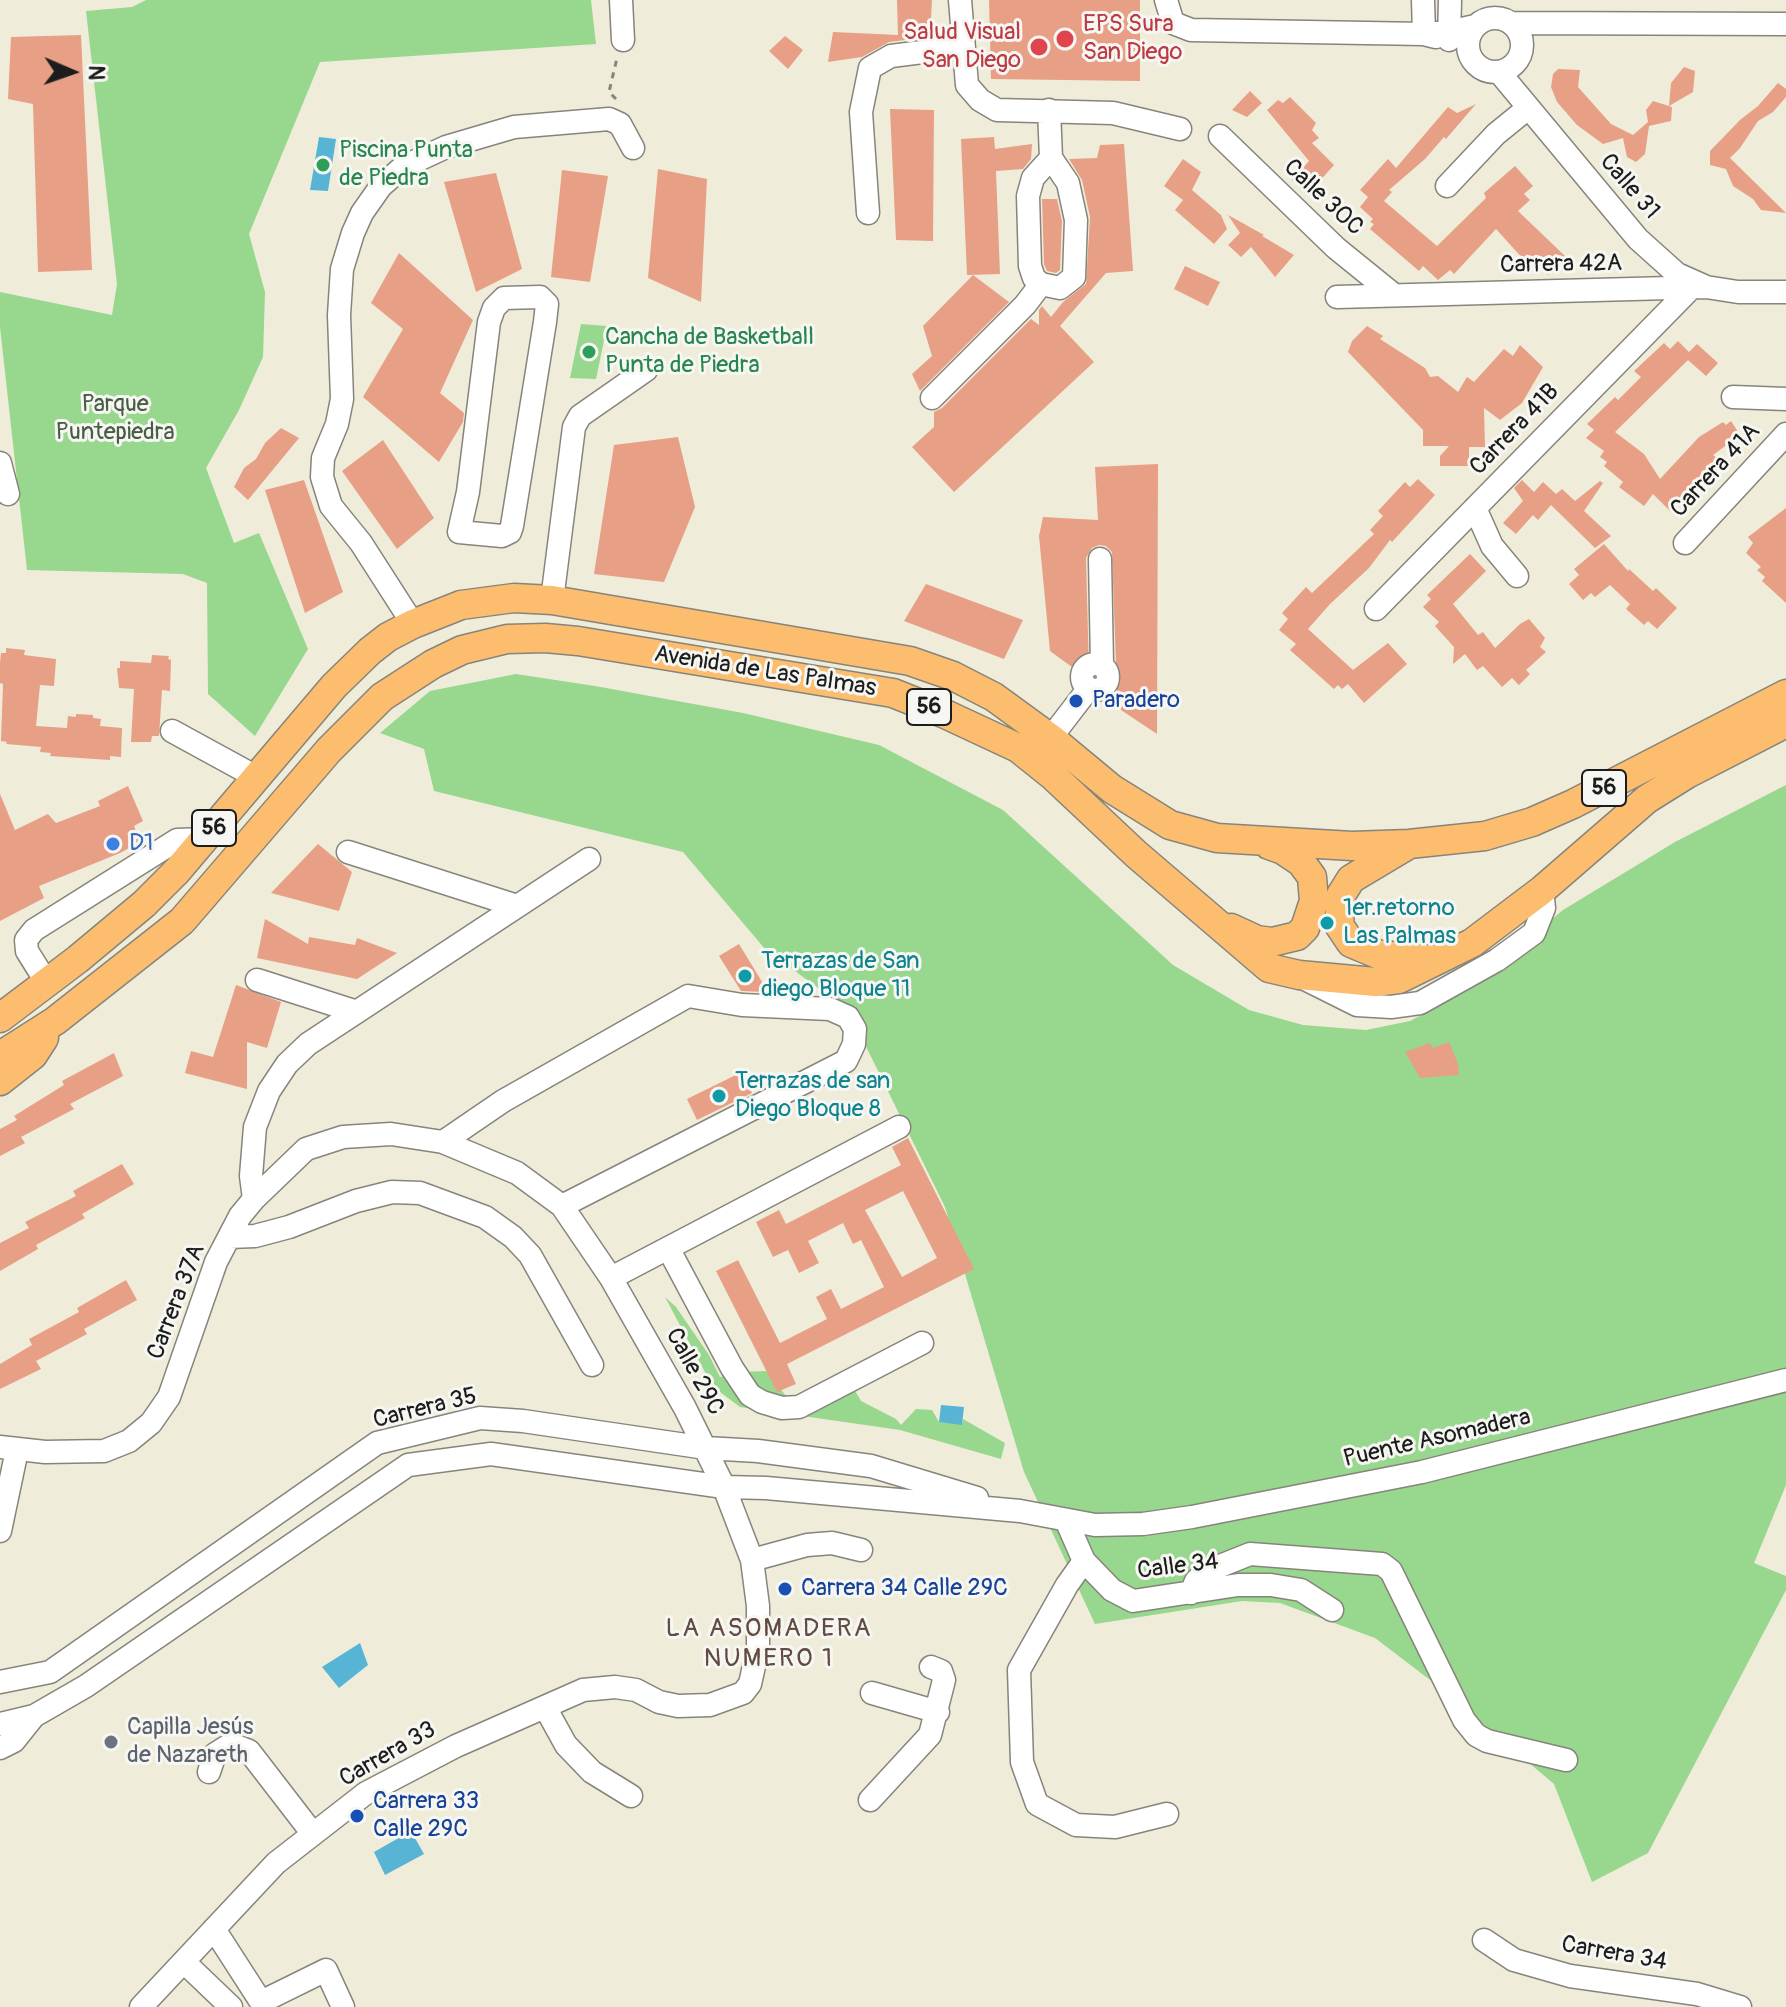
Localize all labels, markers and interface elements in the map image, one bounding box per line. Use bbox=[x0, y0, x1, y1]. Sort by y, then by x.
place label: EPS Sura San Diego bbox=[1083, 11, 1182, 67]
place label: Salud Visual San Diego bbox=[903, 19, 1021, 75]
marker: EPS Sura San Diego bbox=[1054, 28, 1076, 50]
north arrow bbox=[32, 32, 112, 112]
marker: Salud Visual San Diego bbox=[1028, 36, 1050, 58]
text: N bbox=[82, 65, 110, 81]
place label: Piscina Punta de Piedra bbox=[339, 137, 473, 193]
street label: Calle 31 bbox=[1593, 148, 1665, 226]
street label: Calle 30C bbox=[1277, 154, 1369, 242]
marker: Piscina Punta de Piedra bbox=[314, 156, 332, 174]
street label: Carrera 42A bbox=[1500, 250, 1622, 280]
place label: Cancha de Basketball Punta de Piedra bbox=[605, 324, 814, 380]
marker: Cancha de Basketball Punta de Piedra bbox=[580, 343, 598, 361]
street label: Carrera 41B bbox=[1464, 378, 1566, 482]
park label: Parque Puntepiedra bbox=[55, 391, 175, 447]
street label: Carrera 41A bbox=[1665, 418, 1767, 524]
street label: Avenida de Las Palmas bbox=[652, 640, 878, 704]
place label: Paradero bbox=[1092, 687, 1180, 715]
road number: 56 bbox=[907, 689, 951, 725]
marker: Paradero bbox=[1067, 692, 1085, 710]
road number: 56 bbox=[1582, 770, 1626, 806]
road number: 56 bbox=[192, 810, 236, 846]
place label: D1 bbox=[129, 830, 153, 858]
marker: D1 bbox=[104, 835, 122, 853]
place label: 1er.retorno Las Palmas bbox=[1343, 895, 1456, 951]
marker: 1er.retorno Las Palmas bbox=[1318, 914, 1336, 932]
place label: Terrazas de San diego Bloque 11 bbox=[761, 948, 920, 1004]
marker: Terrazas de San diego Bloque 11 bbox=[736, 967, 754, 985]
place label: Terrazas de san Diego Bloque 8 bbox=[735, 1068, 890, 1124]
marker: Terrazas de san Diego Bloque 8 bbox=[710, 1087, 728, 1105]
street label: Carrera 37A bbox=[142, 1240, 212, 1364]
street label: Calle 29C bbox=[658, 1323, 730, 1421]
street label: Carrera 35 bbox=[370, 1382, 480, 1436]
street label: Puente Asomadera bbox=[1341, 1403, 1533, 1475]
street label: Calle 34 bbox=[1136, 1548, 1220, 1586]
place label: Carrera 34 Calle 29C bbox=[801, 1575, 1008, 1603]
marker: Carrera 34 Calle 29C bbox=[776, 1580, 794, 1598]
district label: LA ASOMADERA NUMERO 1 bbox=[665, 1613, 873, 1674]
place label: Capilla Jesús de Nazareth bbox=[127, 1714, 254, 1770]
street label: Carrera 33 bbox=[335, 1716, 441, 1794]
marker: Capilla Jesús de Nazareth bbox=[102, 1733, 120, 1751]
place label: Carrera 33 Calle 29C bbox=[373, 1788, 479, 1844]
marker: Carrera 33 Calle 29C bbox=[348, 1807, 366, 1825]
street label: Carrera 34 bbox=[1559, 1931, 1669, 1977]

